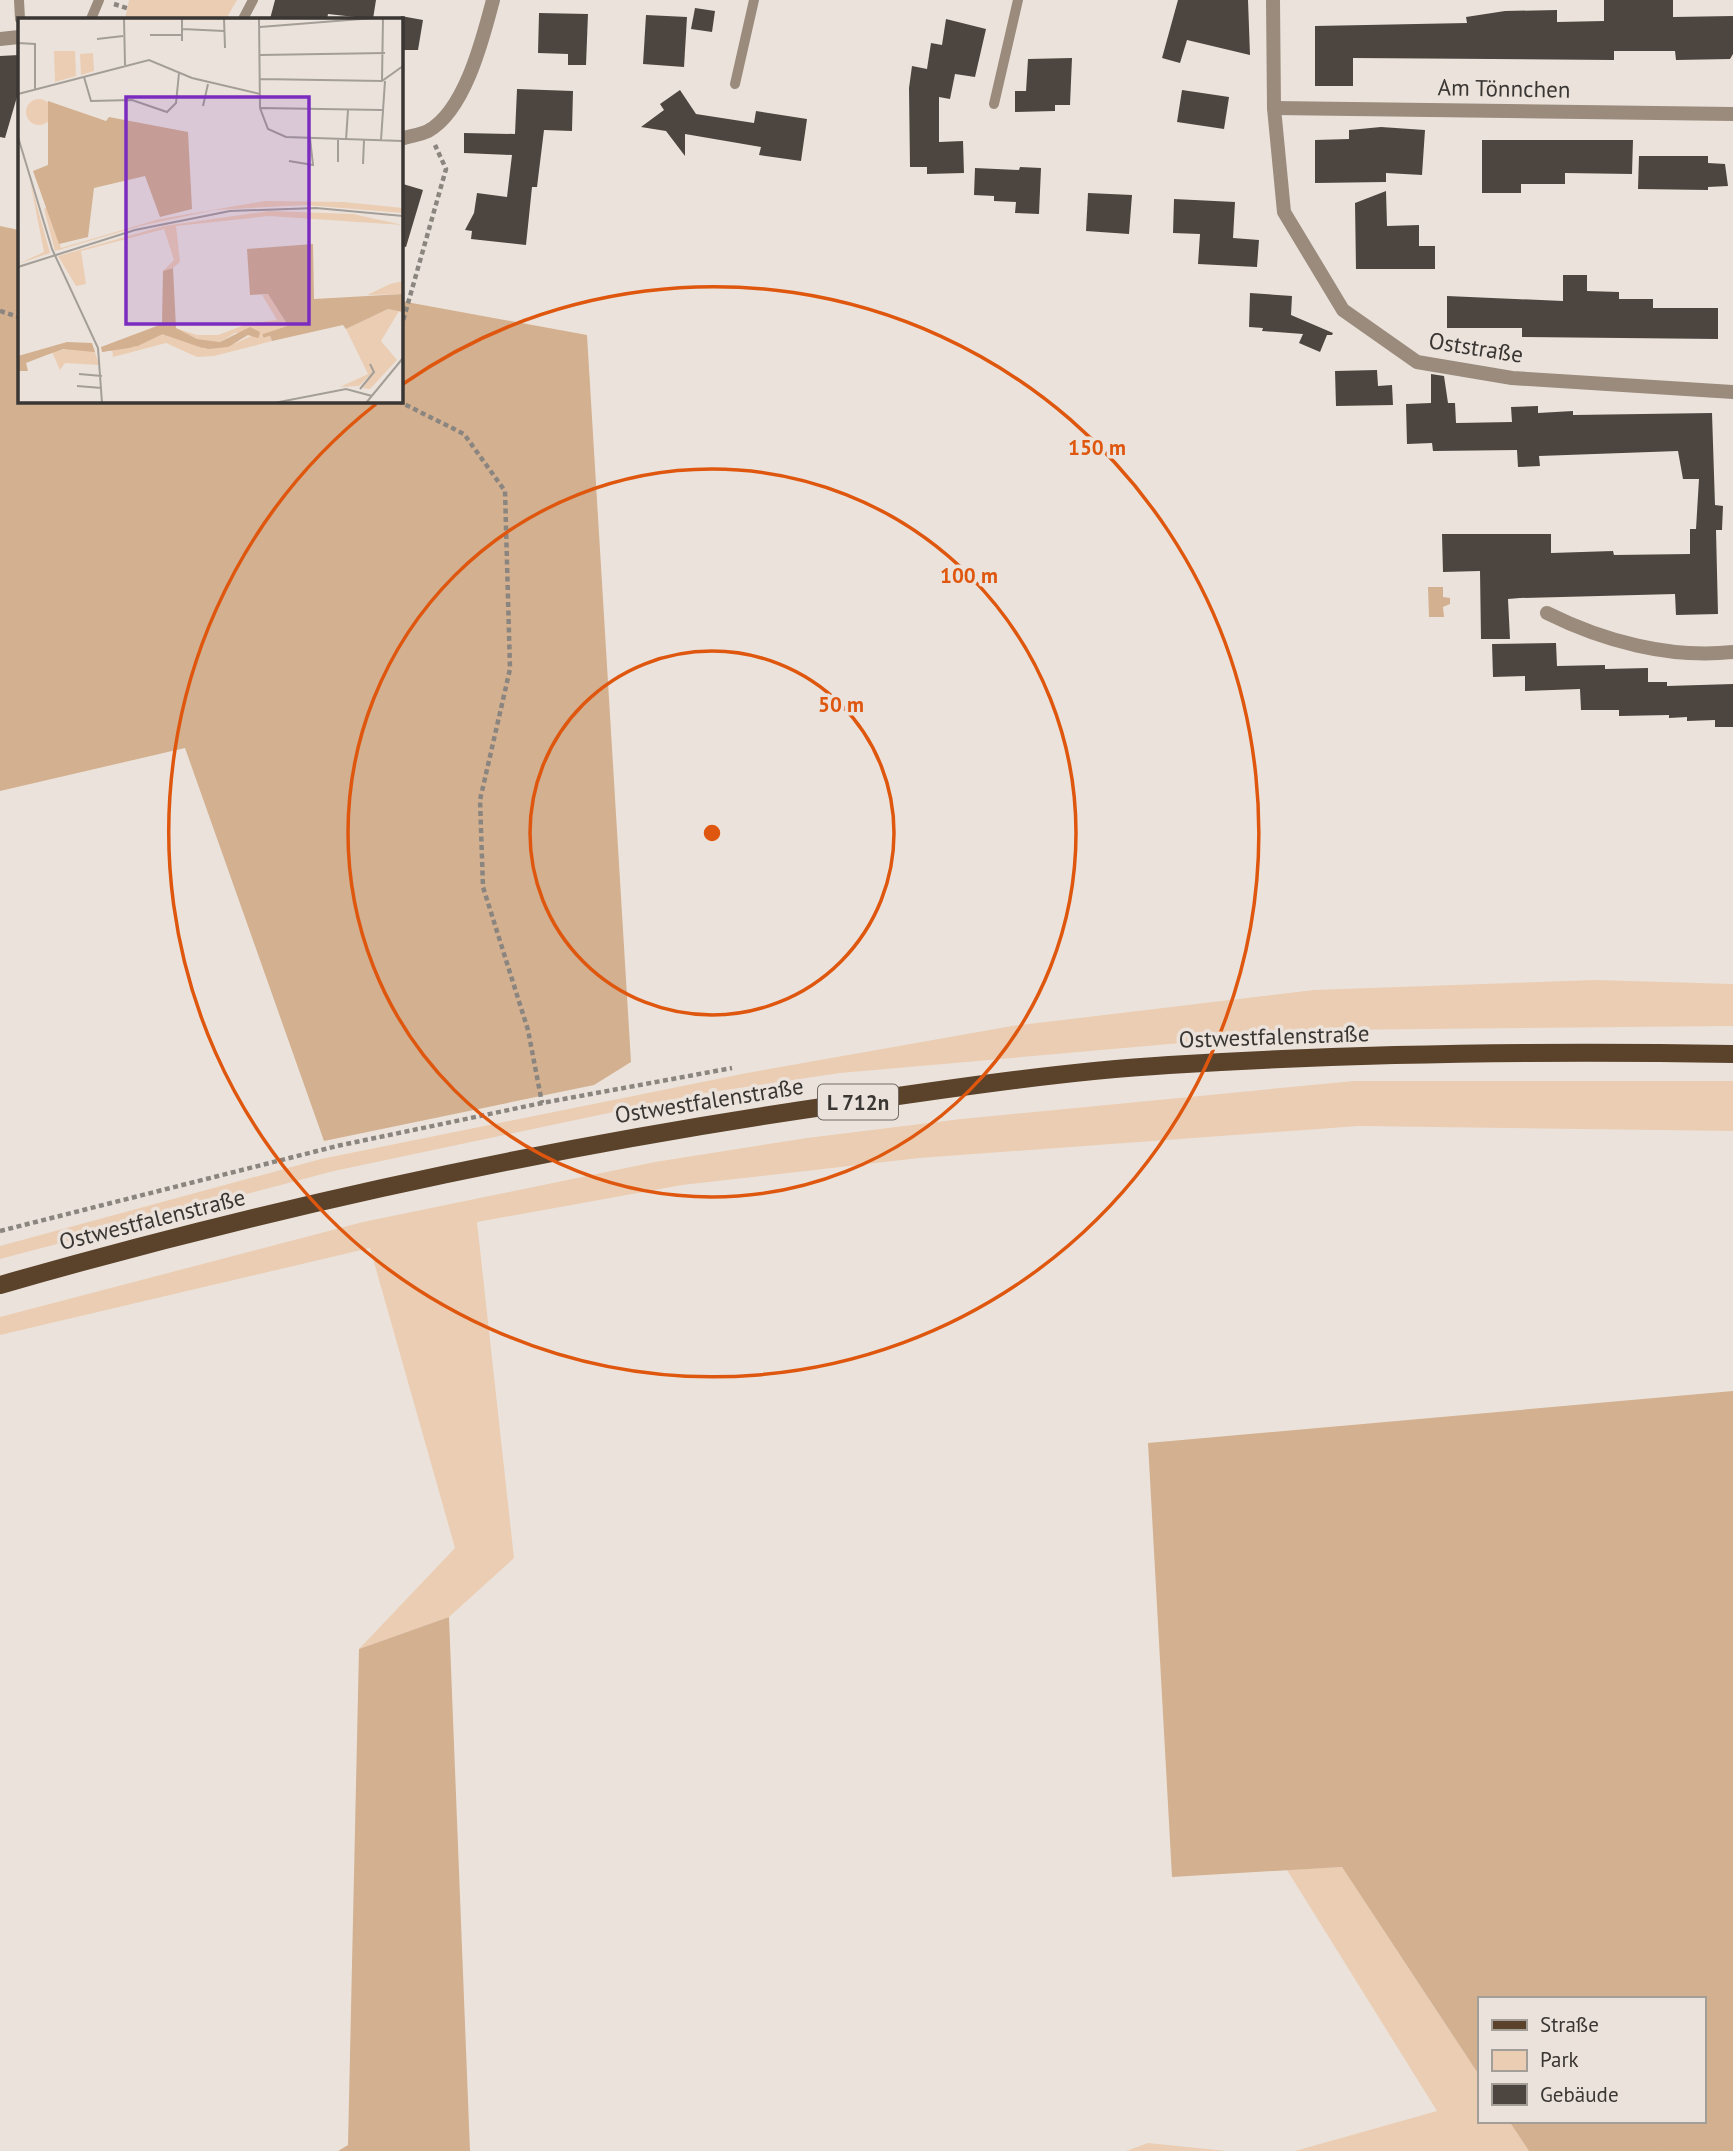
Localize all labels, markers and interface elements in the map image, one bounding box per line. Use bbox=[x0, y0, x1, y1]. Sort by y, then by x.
inset map bbox=[18, 18, 402, 402]
street label: Am Tönnchen bbox=[1437, 72, 1571, 104]
street label: Oststraße bbox=[1427, 325, 1525, 369]
text: 150 m bbox=[1068, 434, 1126, 461]
text: 100 m bbox=[940, 562, 998, 589]
text: 50 m bbox=[818, 691, 864, 718]
centre of rings bbox=[700, 821, 724, 845]
street label: Ostwestfalenstraße bbox=[1178, 1018, 1370, 1054]
street label: Ostwestfalenstraße bbox=[613, 1071, 805, 1129]
road number: L 712n bbox=[818, 1084, 898, 1120]
street label: Ostwestfalenstraße bbox=[56, 1182, 248, 1256]
legend bbox=[1478, 1997, 1705, 2123]
text: Straße bbox=[1540, 2011, 1599, 2038]
text: Park bbox=[1540, 2046, 1579, 2073]
text: Gebäude bbox=[1540, 2081, 1619, 2108]

